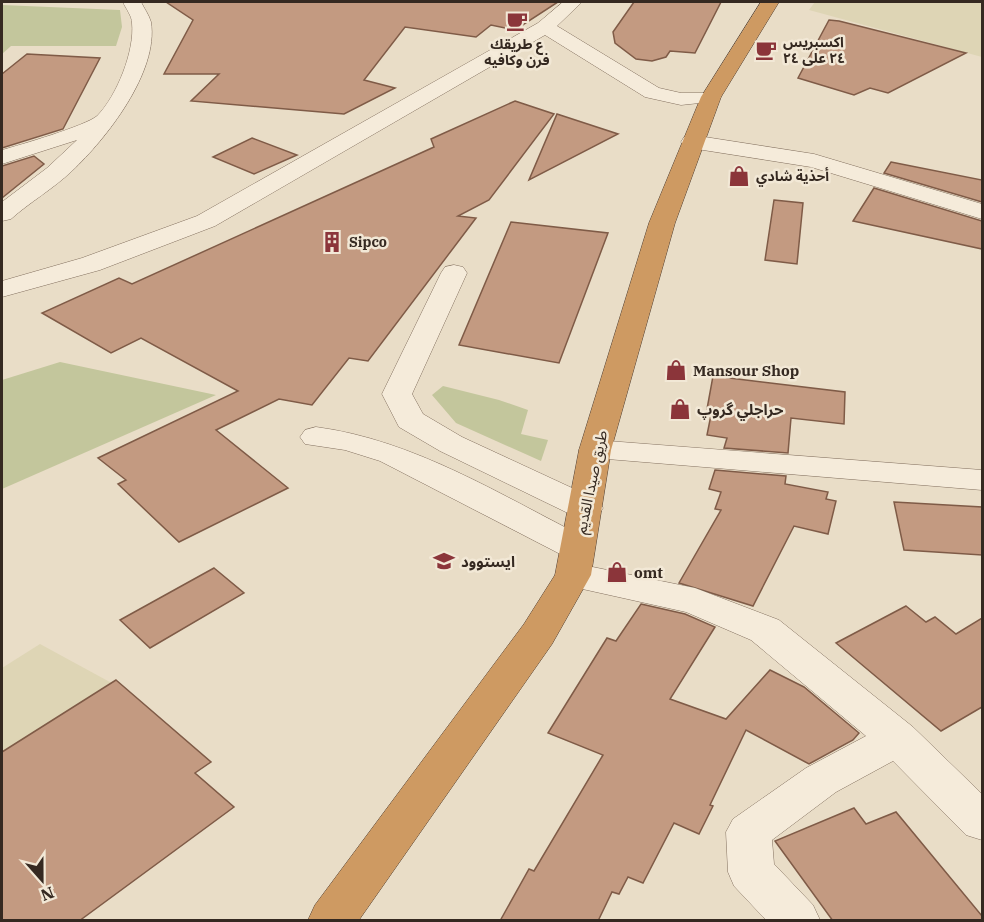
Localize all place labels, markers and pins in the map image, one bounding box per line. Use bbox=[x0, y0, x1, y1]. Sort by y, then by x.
cafe icon: ع طريقك فرن وكافيه bbox=[505, 9, 529, 33]
place label: اكسبريس ٢٤ على ٢٤ bbox=[783, 33, 845, 67]
place label: ع طريقك فرن وكافيه bbox=[484, 35, 550, 69]
cafe icon: اكسبريس ٢٤ على ٢٤ bbox=[754, 38, 778, 62]
shop icon: أحذية شادي bbox=[727, 164, 751, 188]
place label: أحذية شادي bbox=[756, 167, 829, 187]
building icon: Sipco bbox=[320, 230, 344, 254]
place label: Sipco bbox=[349, 233, 387, 251]
shop icon: Mansour Shop bbox=[664, 358, 688, 382]
place label: Mansour Shop bbox=[693, 361, 799, 380]
shop icon: حراجلي گروپ bbox=[668, 397, 692, 421]
place label: حراجلي گروپ bbox=[697, 400, 784, 421]
school or university icon: ايستوود bbox=[432, 549, 456, 573]
place label: ايستوود bbox=[461, 552, 515, 571]
shop icon: omt bbox=[605, 560, 629, 584]
place label: omt bbox=[634, 563, 663, 582]

